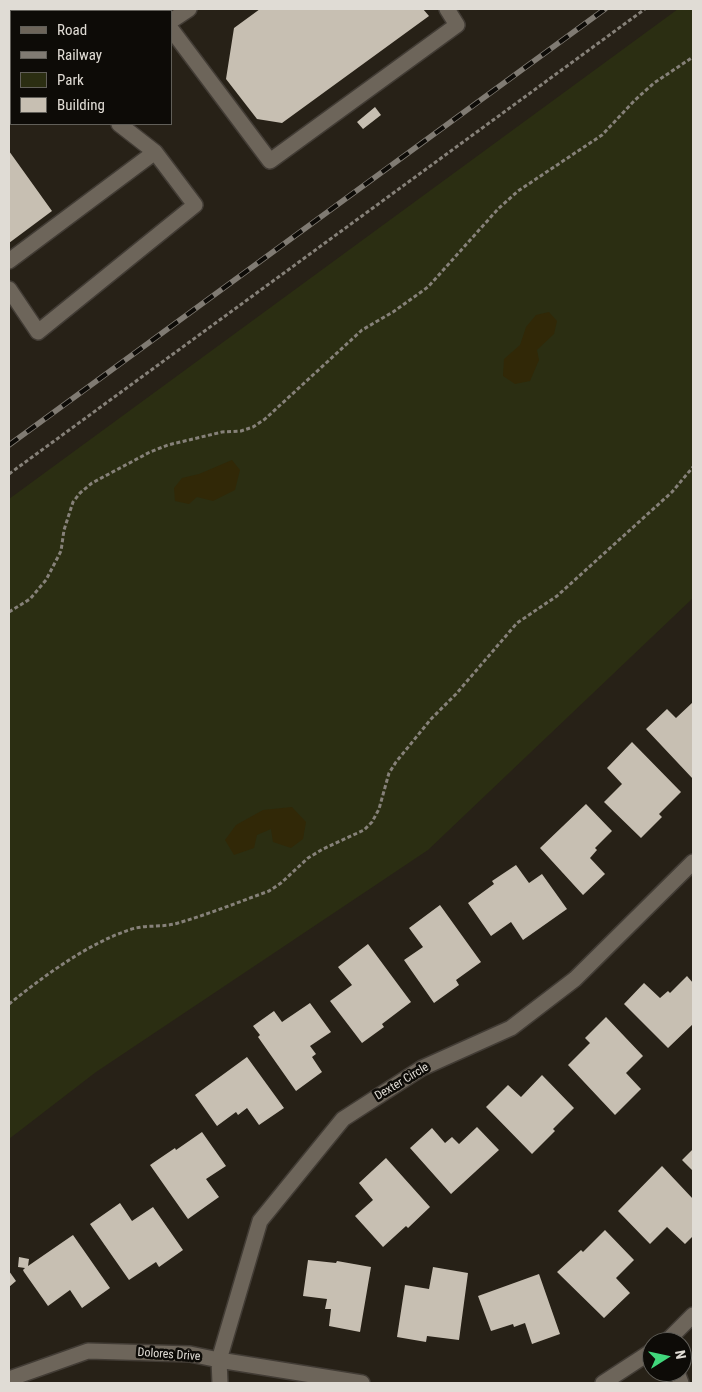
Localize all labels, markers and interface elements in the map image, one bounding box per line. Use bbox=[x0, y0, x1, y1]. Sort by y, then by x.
legend bbox=[10, 10, 172, 125]
text: Road bbox=[57, 21, 87, 39]
text: Railway bbox=[57, 46, 102, 64]
text: Park bbox=[57, 71, 84, 89]
text: Building bbox=[57, 96, 105, 114]
street label: Dexter Circle bbox=[372, 1060, 432, 1104]
north arrow bbox=[642, 1332, 692, 1382]
street label: Dolores Drive bbox=[137, 1346, 201, 1364]
text: N bbox=[672, 1349, 689, 1360]

